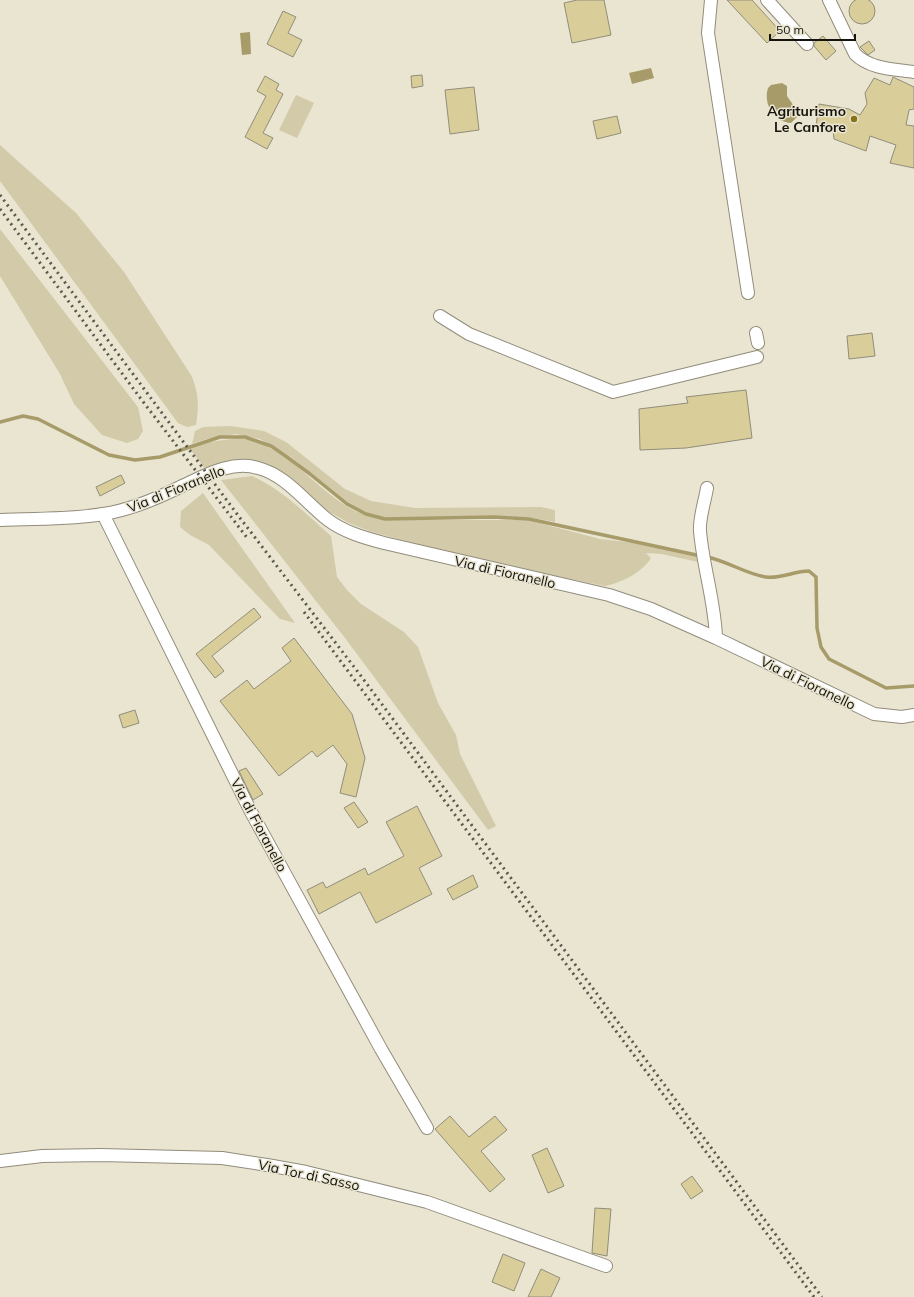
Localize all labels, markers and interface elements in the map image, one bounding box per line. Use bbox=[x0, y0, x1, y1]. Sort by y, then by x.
scale bar bbox=[770, 16, 855, 42]
text: 50 m bbox=[776, 22, 804, 37]
place label: Agriturismo Le Canfore bbox=[767, 102, 846, 136]
marker: Agriturismo Le Canfore bbox=[849, 114, 859, 124]
street label: Via di Fioranello bbox=[125, 461, 227, 517]
street label: Via di Fioranello bbox=[452, 552, 558, 592]
street label: Via di Fioranello bbox=[757, 652, 859, 714]
street label: Via di Fioranello bbox=[227, 775, 291, 875]
street label: Via Tor di Sasso bbox=[256, 1155, 362, 1195]

